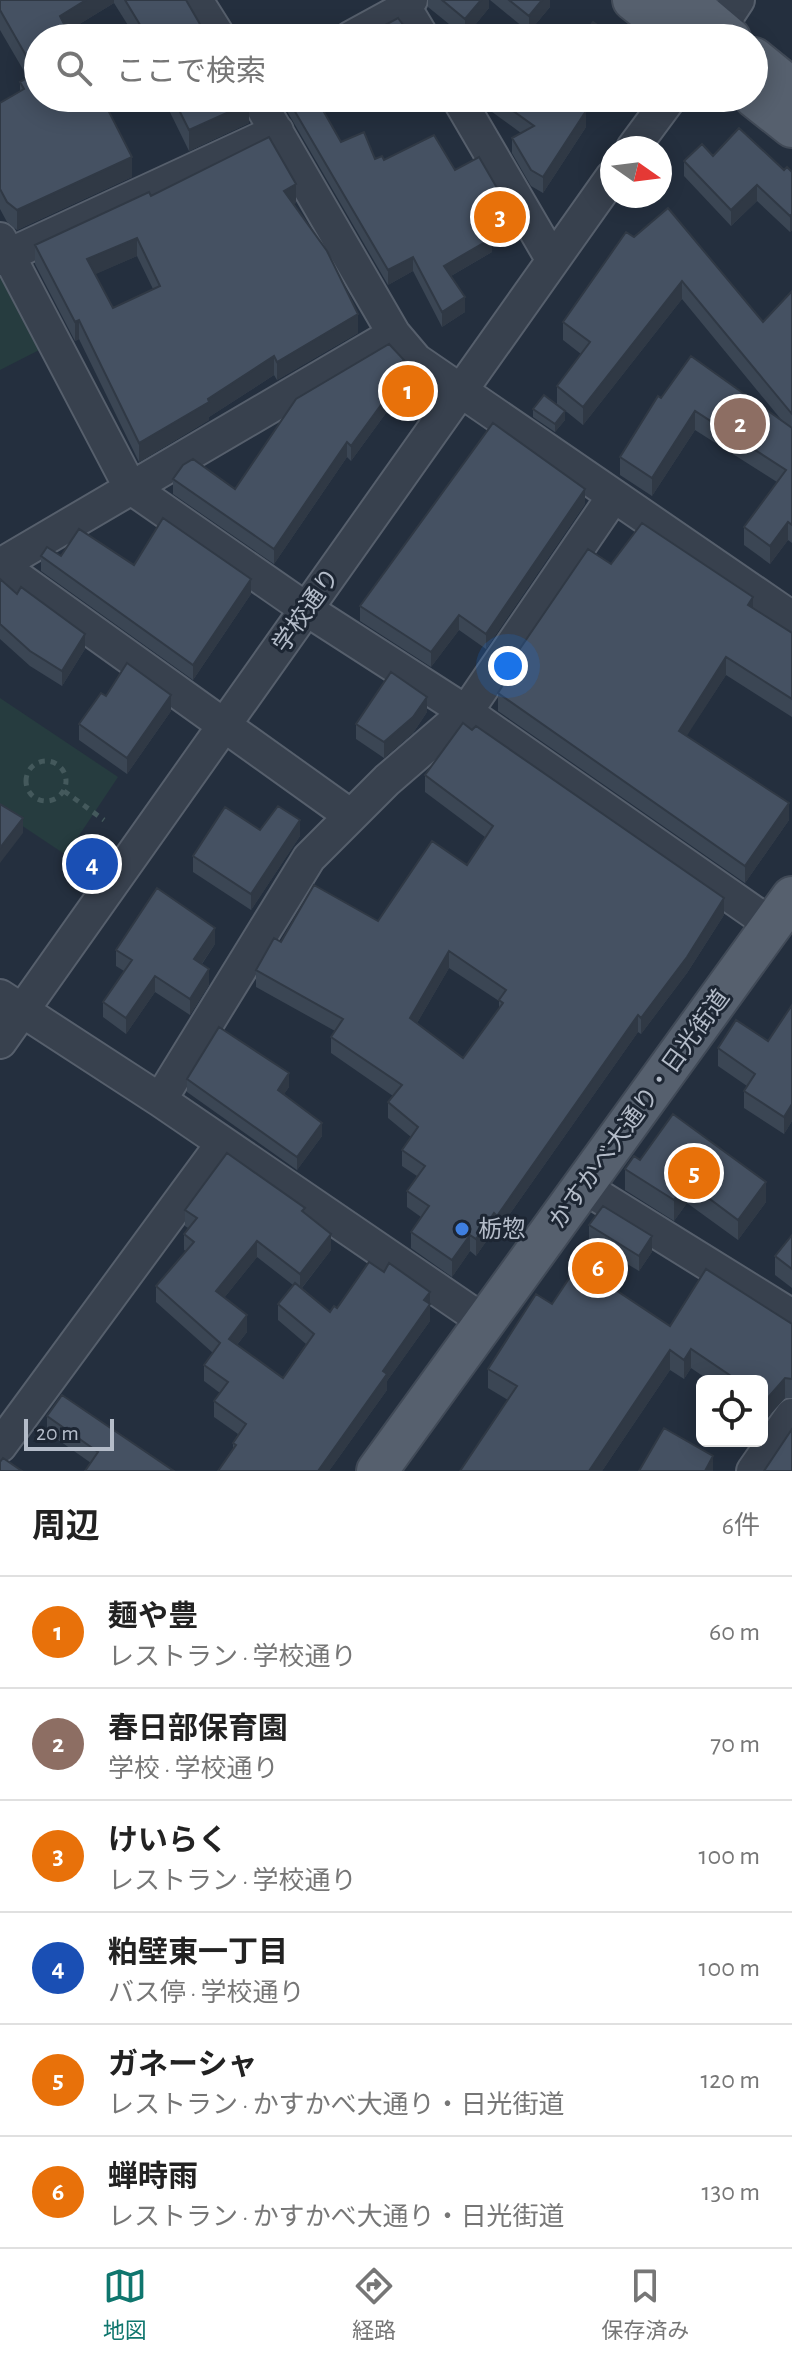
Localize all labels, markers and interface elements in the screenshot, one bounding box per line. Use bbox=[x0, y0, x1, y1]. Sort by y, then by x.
search box bbox=[24, 24, 768, 112]
icon: search bbox=[52, 46, 96, 90]
text: ここで検索 bbox=[116, 57, 266, 87]
north arrow bbox=[600, 136, 672, 208]
pin: 3 bbox=[474, 187, 526, 247]
pin: 1 bbox=[382, 361, 434, 421]
pin: 2 bbox=[714, 394, 766, 454]
street label: 学校通り bbox=[268, 563, 344, 657]
your location bbox=[488, 646, 528, 686]
pin: 4 bbox=[66, 834, 118, 894]
street label: かすかべ大通り・日光街道 bbox=[544, 985, 734, 1233]
pin: 5 bbox=[668, 1143, 720, 1203]
place label: 栃惣 bbox=[478, 1216, 526, 1242]
marker: 栃惣 bbox=[453, 1220, 471, 1238]
pin: 6 bbox=[572, 1238, 624, 1298]
map controls bbox=[696, 1375, 768, 1447]
button: locate bbox=[696, 1375, 768, 1447]
scale bar bbox=[24, 1415, 114, 1451]
text: 20 m bbox=[36, 1422, 79, 1444]
text: 周辺 bbox=[32, 1510, 100, 1544]
text: 6件 bbox=[722, 1513, 760, 1539]
text: 麺や豊 bbox=[108, 1602, 198, 1632]
text: 1 bbox=[53, 1619, 63, 1645]
text: 60 m bbox=[709, 1619, 760, 1645]
text: レストラン · 学校通り bbox=[108, 1644, 357, 1670]
text: 春日部保育園 bbox=[108, 1714, 288, 1744]
text: 2 bbox=[52, 1731, 64, 1757]
text: 70 m bbox=[710, 1731, 760, 1757]
text: 学校 · 学校通り bbox=[108, 1756, 279, 1782]
text: けいらく bbox=[108, 1826, 228, 1856]
text: 3 bbox=[52, 1843, 64, 1869]
text: 100 m bbox=[699, 1843, 760, 1869]
text: レストラン · 学校通り bbox=[108, 1868, 357, 1894]
text: 粕壁東一丁目 bbox=[108, 1938, 288, 1968]
text: 4 bbox=[51, 1955, 65, 1981]
text: 100 m bbox=[699, 1955, 760, 1981]
text: バス停 · 学校通り bbox=[108, 1980, 305, 2006]
text: ガネーシャ bbox=[108, 2050, 257, 2080]
text: 5 bbox=[52, 2067, 64, 2093]
text: 120 m bbox=[700, 2067, 760, 2093]
text: レストラン · かすかべ大通り・日光街道 bbox=[108, 2092, 565, 2118]
text: 蝉時雨 bbox=[108, 2162, 198, 2192]
text: 6 bbox=[52, 2179, 64, 2205]
text: 130 m bbox=[702, 2179, 760, 2205]
text: レストラン · かすかべ大通り・日光街道 bbox=[108, 2204, 565, 2230]
tab: 地図 bbox=[103, 2264, 147, 2344]
tab: 経路 bbox=[352, 2264, 396, 2344]
tab: 保存済み bbox=[601, 2264, 689, 2344]

